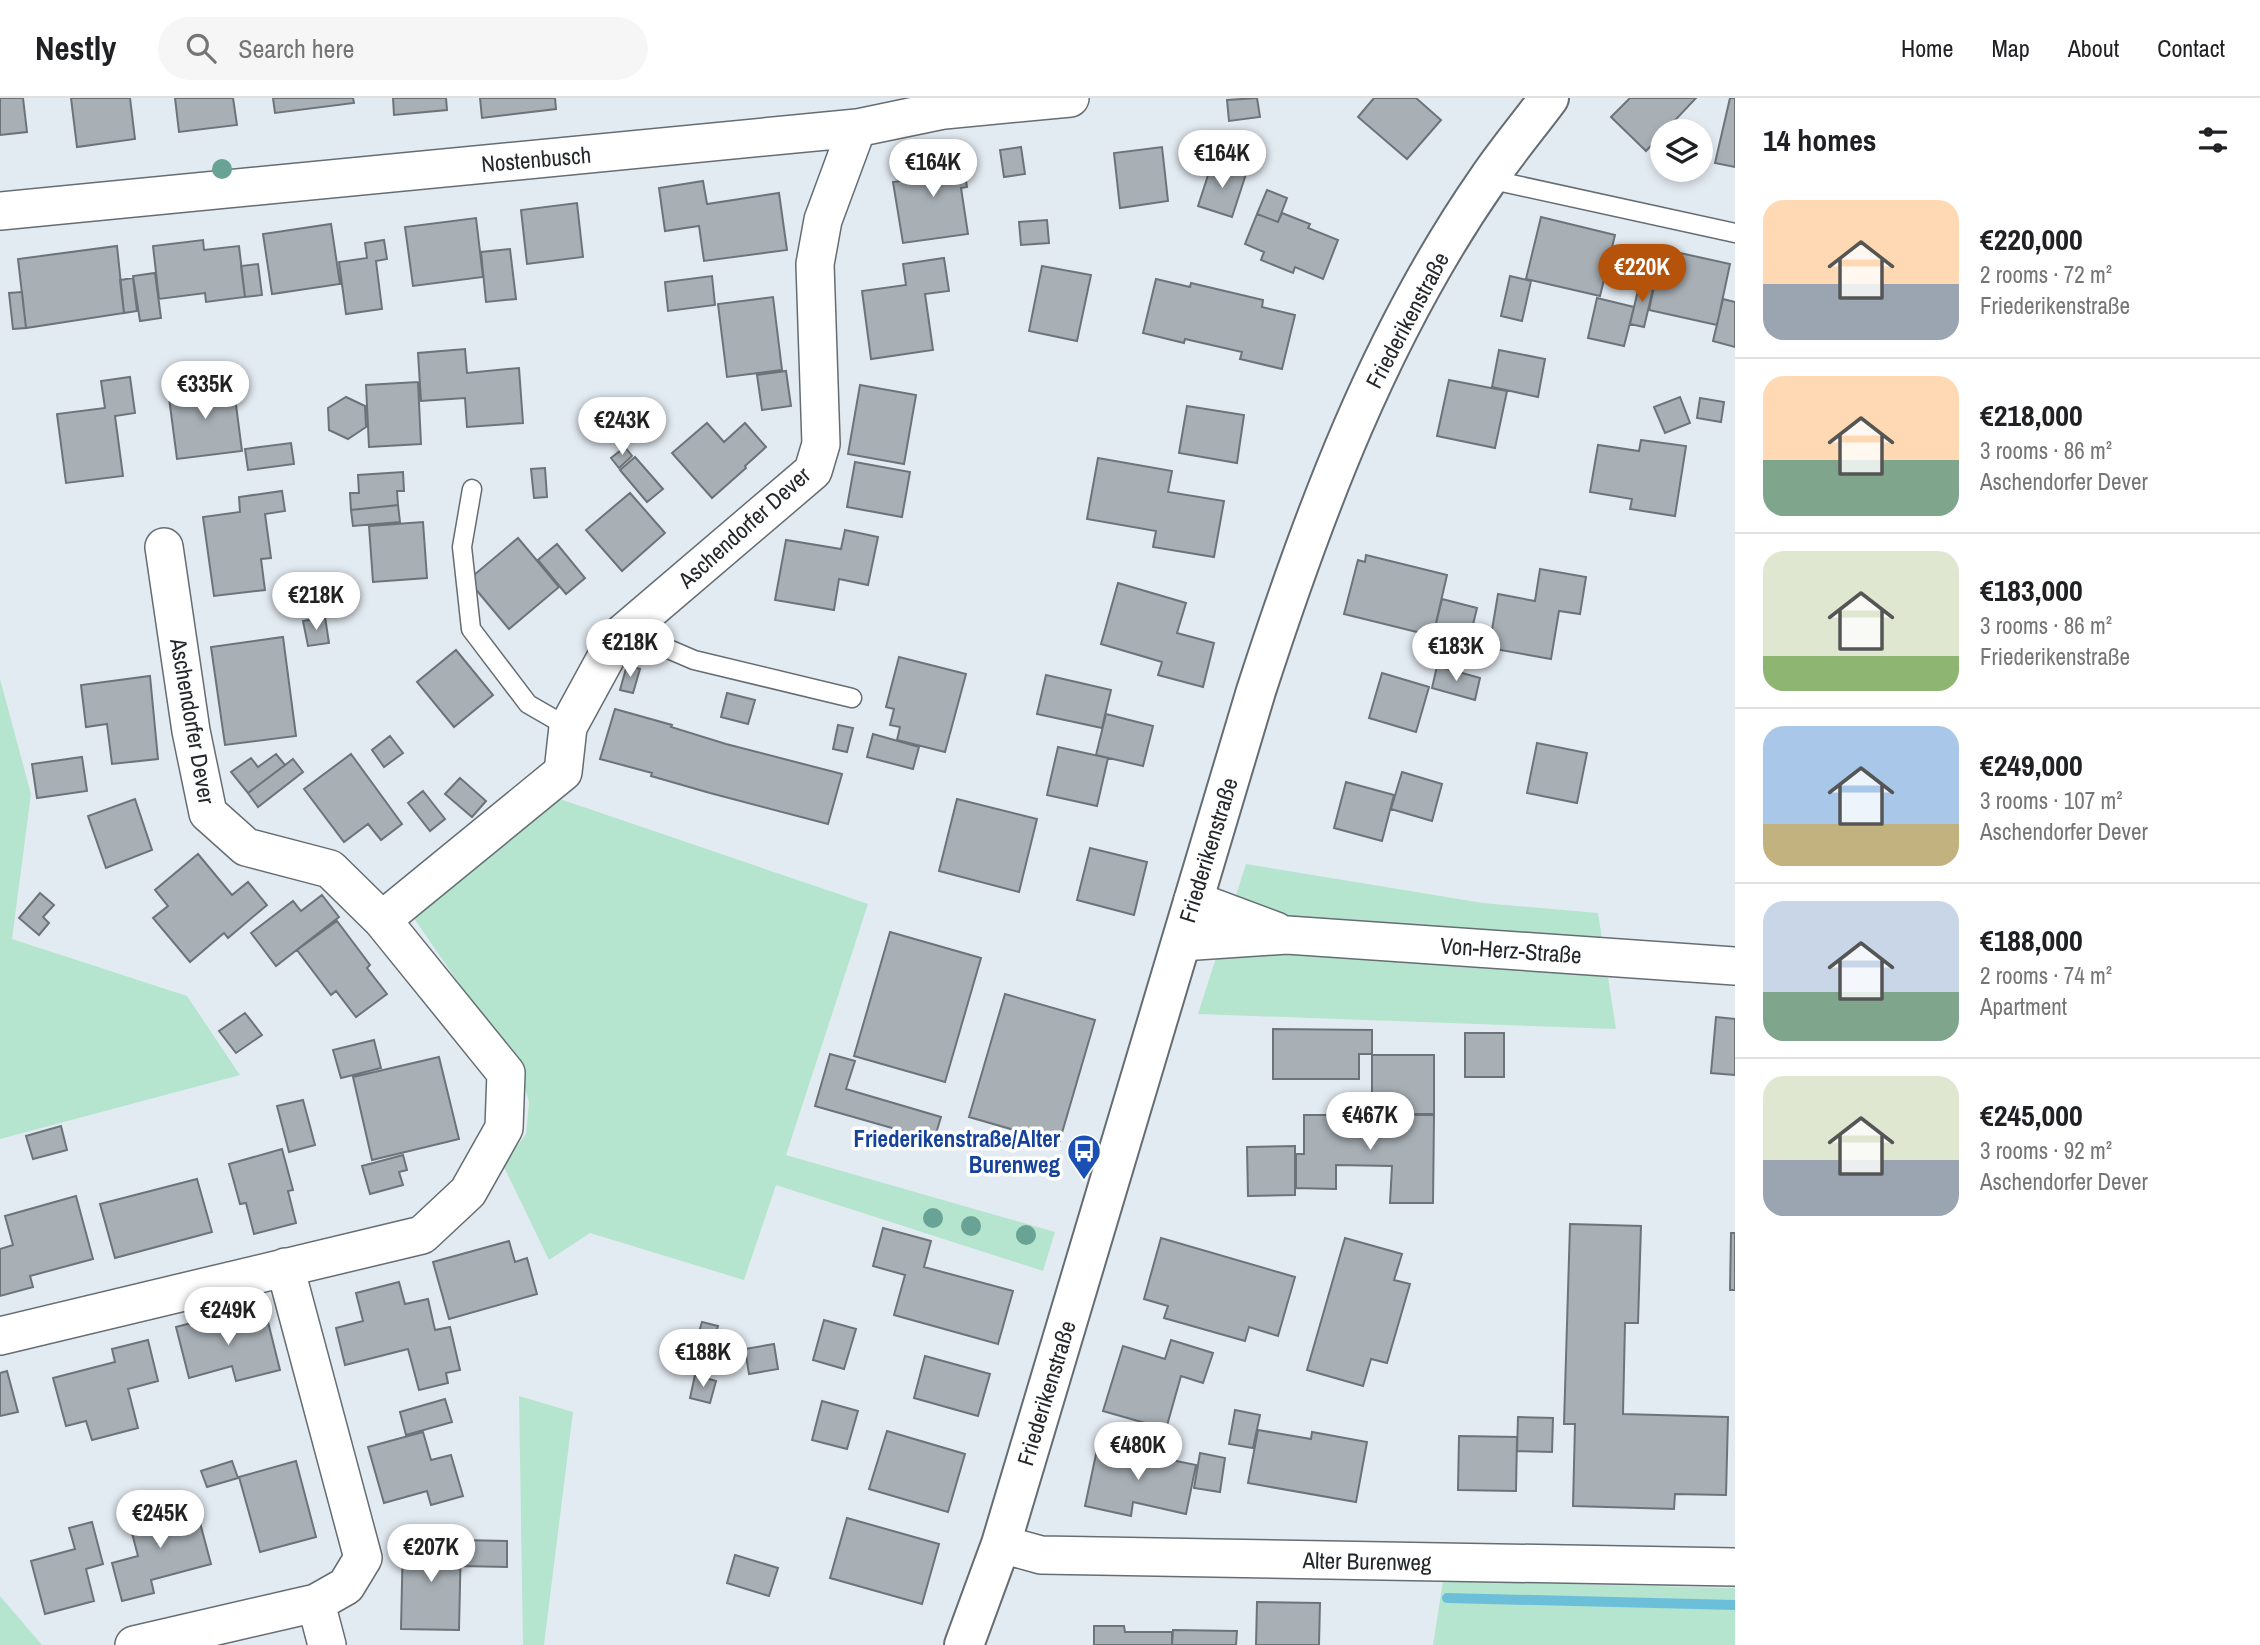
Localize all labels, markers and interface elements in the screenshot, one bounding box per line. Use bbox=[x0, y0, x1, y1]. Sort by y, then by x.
search box bbox=[158, 17, 648, 80]
text: Nestly bbox=[35, 26, 116, 70]
icon: search bbox=[182, 29, 220, 67]
text: Search here bbox=[238, 31, 354, 66]
text: Home bbox=[1901, 32, 1953, 64]
text: Map bbox=[1991, 32, 2030, 64]
text: About bbox=[2068, 32, 2119, 64]
text: Contact bbox=[2157, 32, 2225, 64]
map controls bbox=[1650, 119, 1713, 182]
button: layers bbox=[1650, 119, 1713, 182]
text: 14 homes bbox=[1763, 120, 1877, 160]
icon: filters bbox=[2194, 121, 2232, 159]
pin: €164K bbox=[1173, 130, 1271, 190]
text: €164K bbox=[1194, 137, 1250, 168]
street label: Nostenbusch bbox=[480, 139, 592, 179]
pin: €164K bbox=[884, 140, 982, 199]
text: €164K bbox=[905, 146, 961, 177]
text: €220,000 bbox=[1980, 219, 2083, 259]
icon: home bbox=[1819, 228, 1903, 312]
pin: €220K bbox=[1593, 244, 1691, 304]
street label: Friederikenstraße bbox=[1358, 247, 1456, 393]
text: €220K bbox=[1614, 251, 1670, 282]
text: 2 rooms · 72 m² bbox=[1980, 259, 2112, 290]
text: Friederikenstraße bbox=[1980, 290, 2130, 321]
pin: €335K bbox=[156, 362, 254, 421]
text: €335K bbox=[177, 368, 233, 399]
text: €218,000 bbox=[1980, 395, 2083, 435]
pin: €243K bbox=[573, 398, 671, 457]
text: €243K bbox=[594, 404, 650, 435]
icon: home bbox=[1819, 404, 1903, 488]
text: 3 rooms · 86 m² bbox=[1980, 435, 2112, 466]
street label: Aschendorfer Dever bbox=[671, 459, 817, 595]
text: Aschendorfer Dever bbox=[1980, 466, 2148, 497]
text: €183,000 bbox=[1980, 570, 2083, 610]
pin: €218K bbox=[267, 573, 365, 632]
text: €218K bbox=[288, 579, 344, 610]
icon: home bbox=[1819, 579, 1903, 663]
text: 3 rooms · 86 m² bbox=[1980, 610, 2112, 641]
pin: €218K bbox=[581, 620, 679, 679]
pin: €183K bbox=[1407, 624, 1505, 683]
text: €218K bbox=[602, 626, 658, 657]
text: €183K bbox=[1428, 630, 1484, 661]
street label: Aschendorfer Dever bbox=[163, 635, 223, 807]
text: Friederikenstraße bbox=[1980, 641, 2130, 672]
text: €249,000 bbox=[1980, 745, 2083, 785]
icon: home bbox=[1819, 754, 1903, 838]
street label: Friederikenstraße bbox=[1171, 774, 1245, 926]
text: 3 rooms · 107 m² bbox=[1980, 785, 2123, 816]
text: Aschendorfer Dever bbox=[1980, 816, 2148, 847]
text: €188,000 bbox=[1980, 920, 2083, 960]
icon: home bbox=[1819, 929, 1903, 1013]
street label: Von-Herz-Straße bbox=[1439, 930, 1583, 970]
text: 2 rooms · 74 m² bbox=[1980, 960, 2112, 991]
text: Apartment bbox=[1980, 991, 2067, 1022]
pin: €467K bbox=[1321, 1093, 1419, 1152]
text: €245,000 bbox=[1980, 1095, 2083, 1135]
text: €467K bbox=[1342, 1099, 1398, 1130]
icon: home bbox=[1819, 1104, 1903, 1188]
place label: Friederikenstraße/Alter Burenweg bbox=[854, 1123, 1061, 1180]
bus stop icon: Friederikenstraße/Alter Burenweg bbox=[1065, 1132, 1103, 1181]
text: 3 rooms · 92 m² bbox=[1980, 1135, 2112, 1166]
text: Aschendorfer Dever bbox=[1980, 1166, 2148, 1197]
pin: €249K bbox=[179, 1288, 277, 1347]
text: €249K bbox=[200, 1294, 256, 1325]
street label: Friederikenstraße bbox=[1009, 1317, 1083, 1469]
pin: €188K bbox=[654, 1330, 752, 1389]
text: €188K bbox=[675, 1336, 731, 1367]
pin: €480K bbox=[1089, 1422, 1187, 1482]
text: €480K bbox=[1110, 1429, 1166, 1460]
pin: €245K bbox=[111, 1490, 209, 1550]
text: €245K bbox=[132, 1497, 188, 1528]
pin: €207K bbox=[382, 1524, 480, 1584]
text: €207K bbox=[403, 1531, 459, 1562]
street label: Alter Burenweg bbox=[1301, 1544, 1432, 1578]

